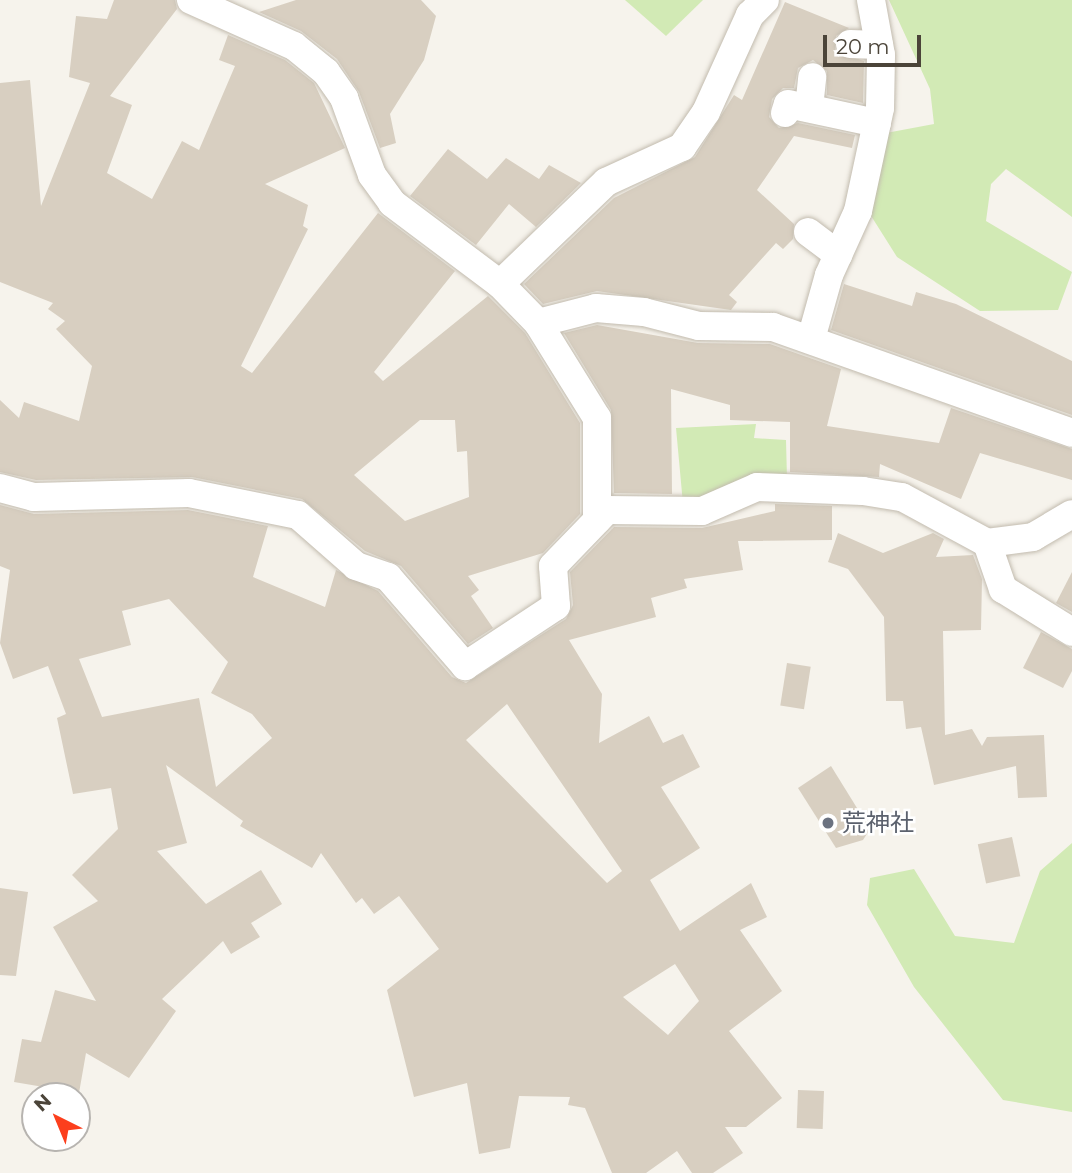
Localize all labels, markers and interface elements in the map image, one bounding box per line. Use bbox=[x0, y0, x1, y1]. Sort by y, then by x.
scale bar bbox=[827, 21, 925, 65]
text: 20 m bbox=[836, 34, 890, 59]
place label: 荒神社 bbox=[842, 809, 914, 837]
marker: 荒神社 bbox=[820, 815, 836, 831]
north arrow bbox=[21, 1082, 91, 1152]
text: N bbox=[29, 1089, 56, 1116]

